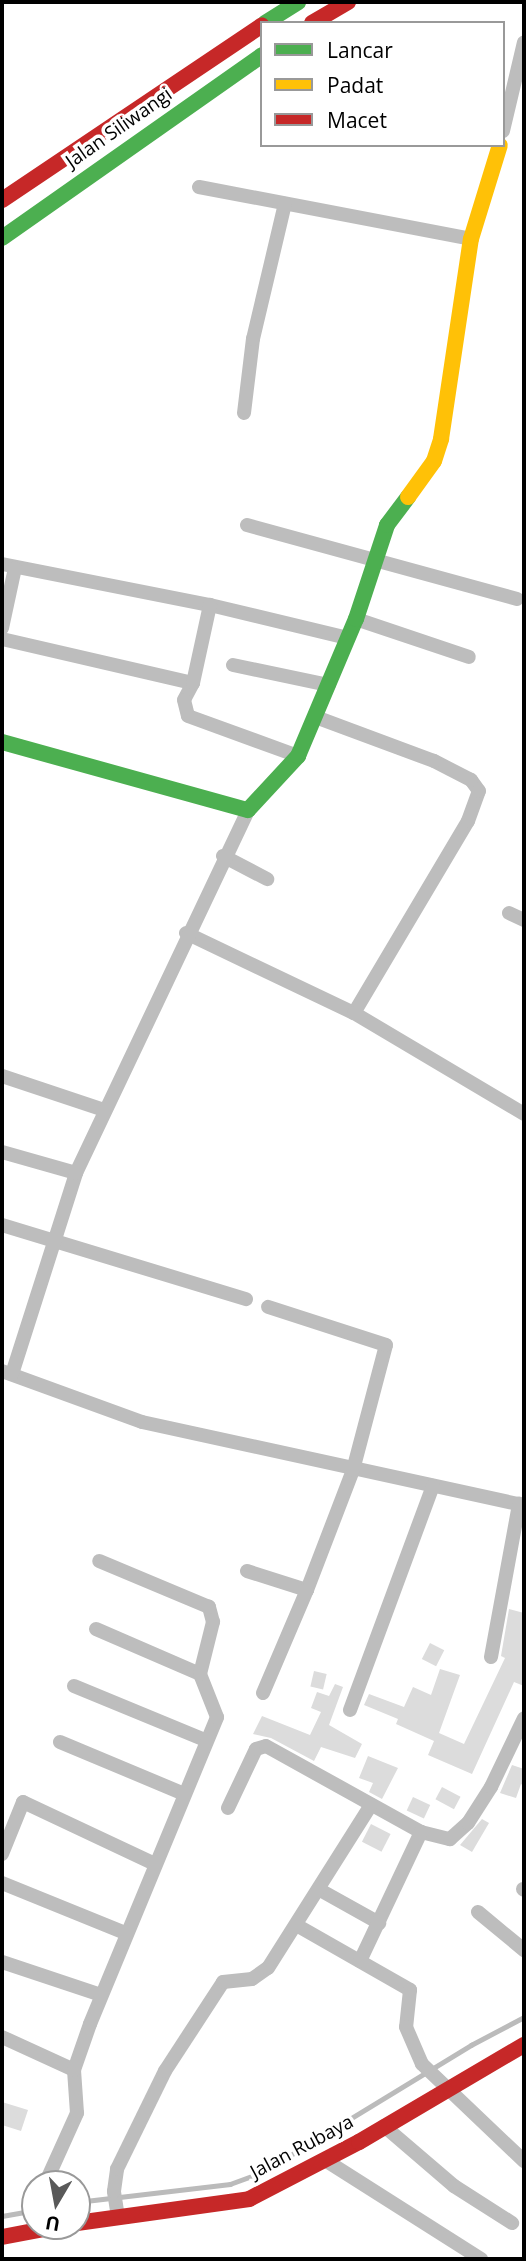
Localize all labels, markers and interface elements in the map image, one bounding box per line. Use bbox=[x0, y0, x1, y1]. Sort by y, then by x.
legend bbox=[260, 21, 505, 147]
text: Lancar bbox=[327, 36, 393, 64]
text: Padat bbox=[327, 71, 383, 99]
street label: Jalan Siliwangi bbox=[61, 83, 177, 173]
text: Macet bbox=[327, 106, 387, 134]
street label: Jalan Rubaya bbox=[247, 2110, 357, 2184]
north arrow bbox=[21, 2170, 91, 2240]
text: U bbox=[43, 2210, 62, 2238]

